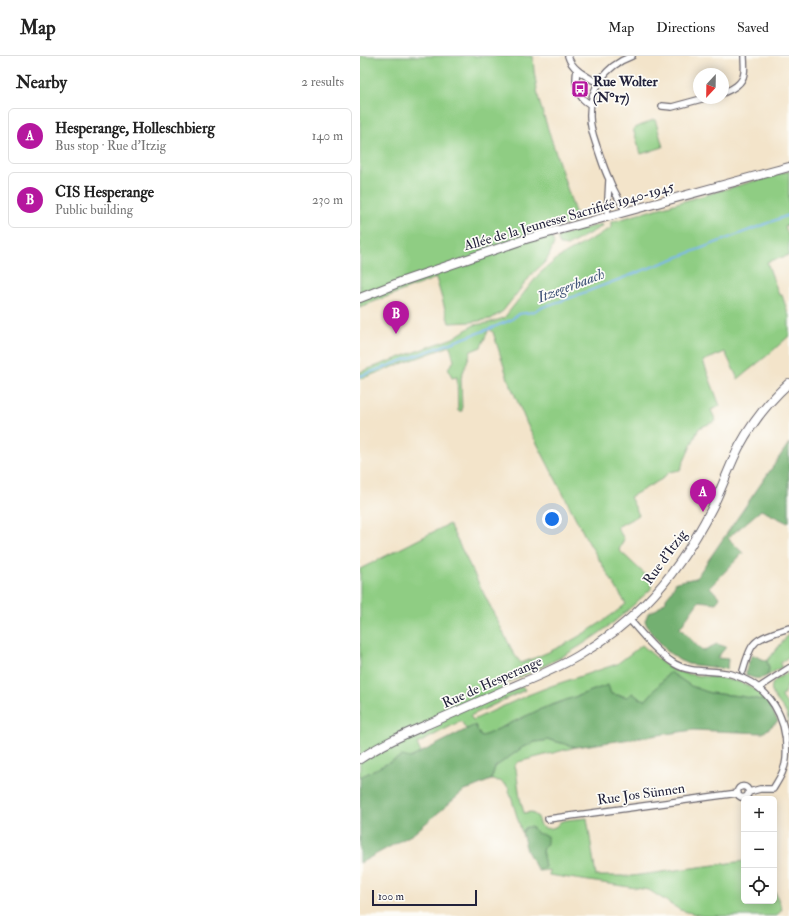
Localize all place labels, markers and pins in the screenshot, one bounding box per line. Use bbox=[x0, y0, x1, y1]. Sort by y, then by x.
place label: Rue Wolter (N°17) bbox=[593, 73, 658, 106]
bus stop icon: Rue Wolter (N°17) bbox=[570, 79, 590, 99]
pin: B bbox=[383, 301, 409, 334]
pin: A bbox=[690, 479, 716, 512]

